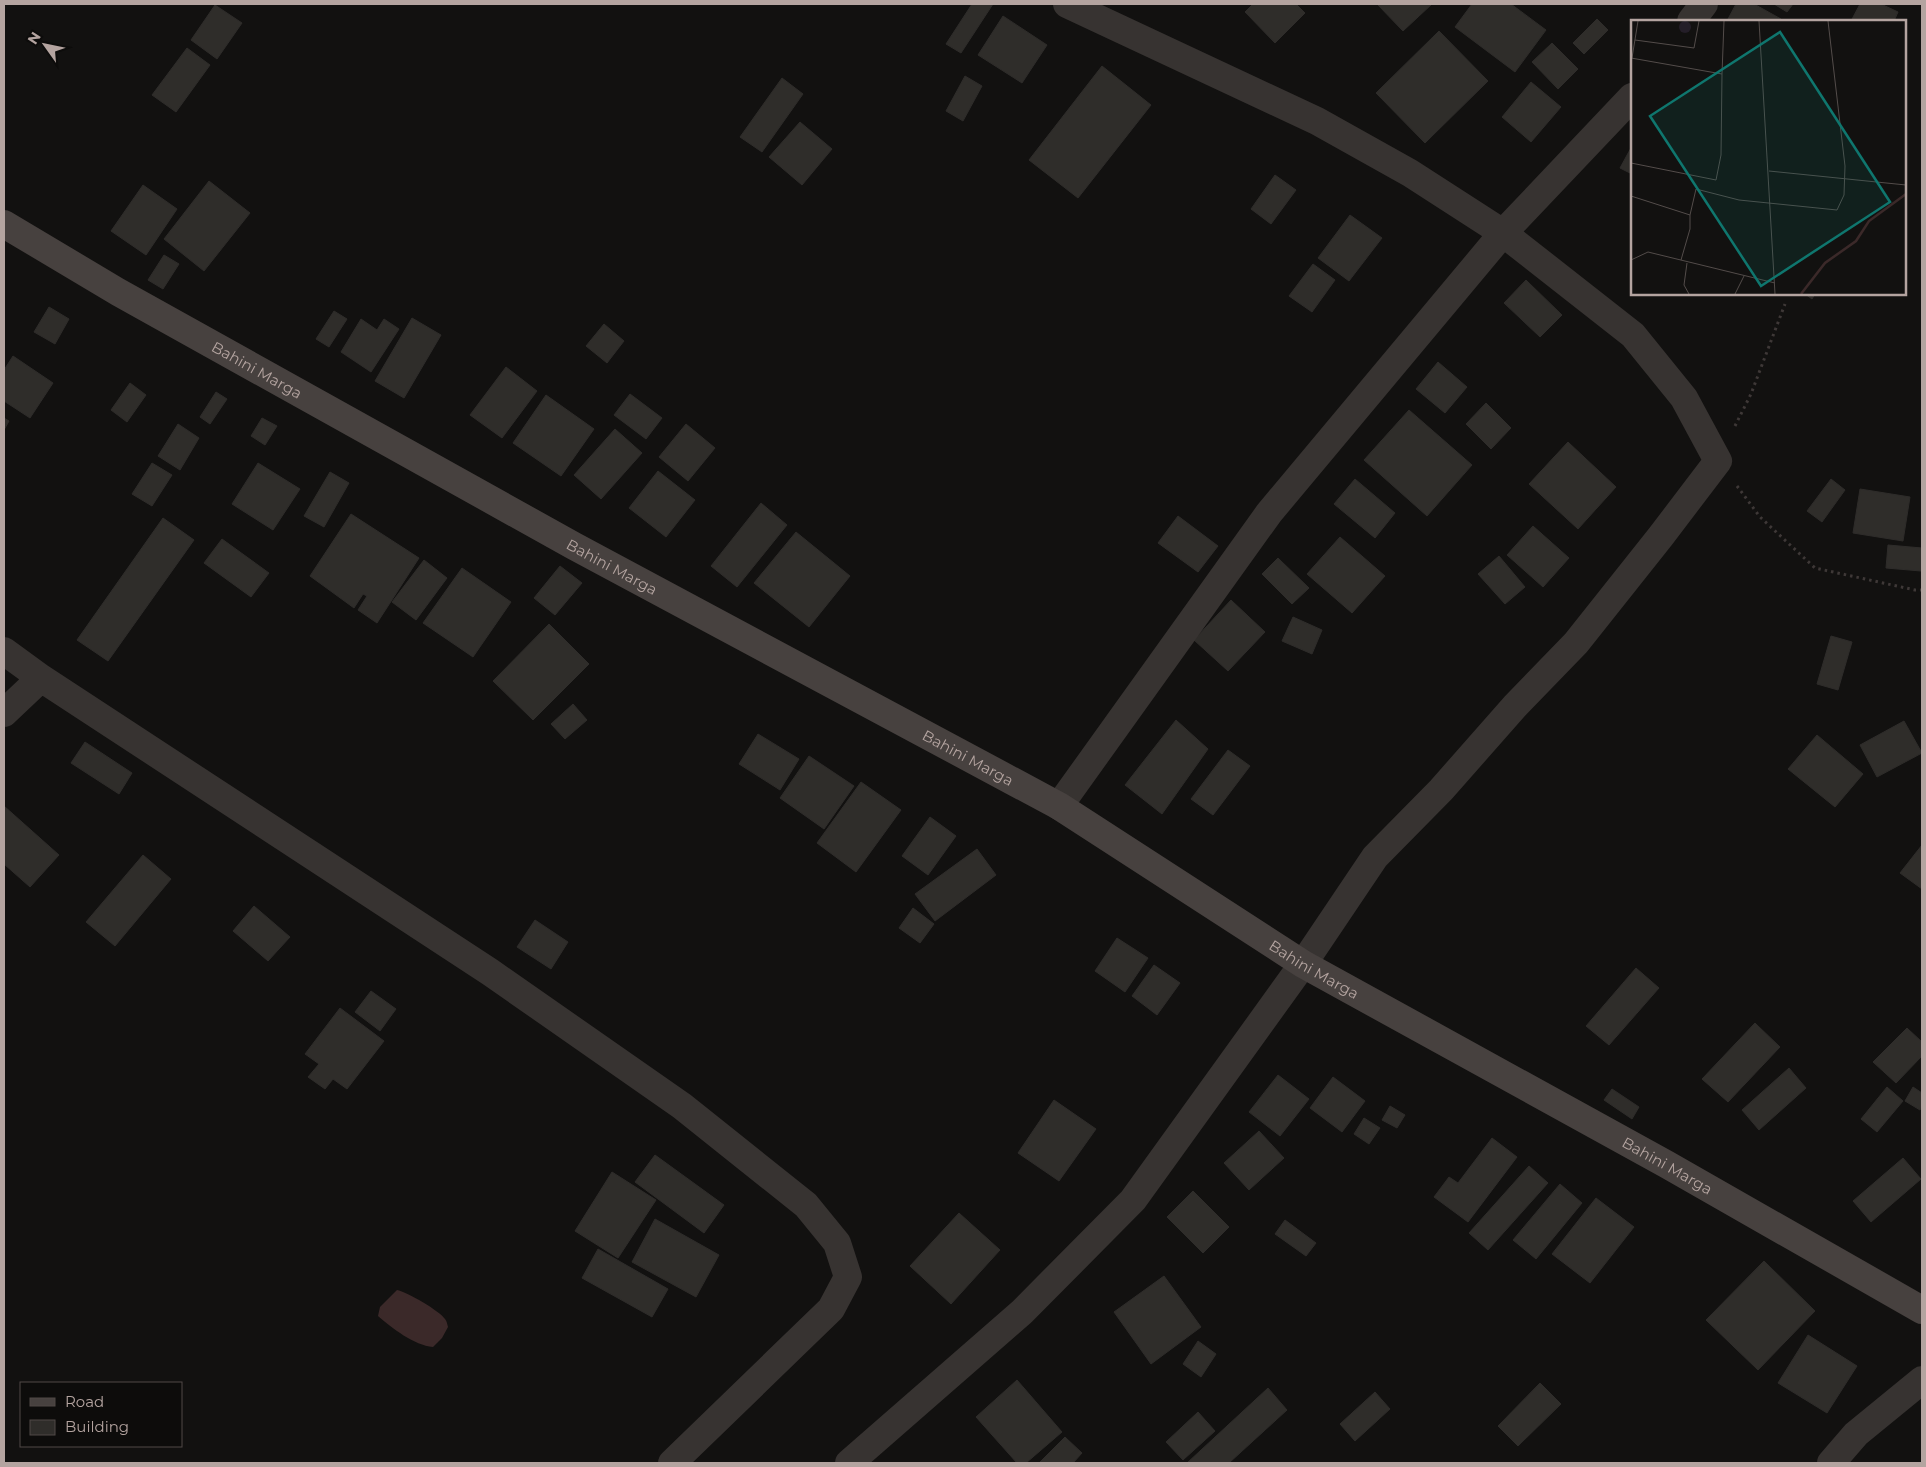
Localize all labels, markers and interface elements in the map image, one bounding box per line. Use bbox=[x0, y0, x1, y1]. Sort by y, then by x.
north arrow bbox=[20, 20, 70, 70]
inset map bbox=[1631, 20, 1906, 295]
text: N bbox=[23, 28, 45, 48]
street label: Bahini Marga bbox=[209, 337, 306, 402]
street label: Bahini Marga bbox=[563, 534, 661, 599]
street label: Bahini Marga bbox=[919, 725, 1017, 789]
street label: Bahini Marga bbox=[1266, 935, 1362, 1003]
street label: Bahini Marga bbox=[1619, 1132, 1716, 1198]
legend bbox=[20, 1382, 182, 1447]
text: Road bbox=[65, 1392, 104, 1411]
text: Building bbox=[65, 1417, 129, 1436]

